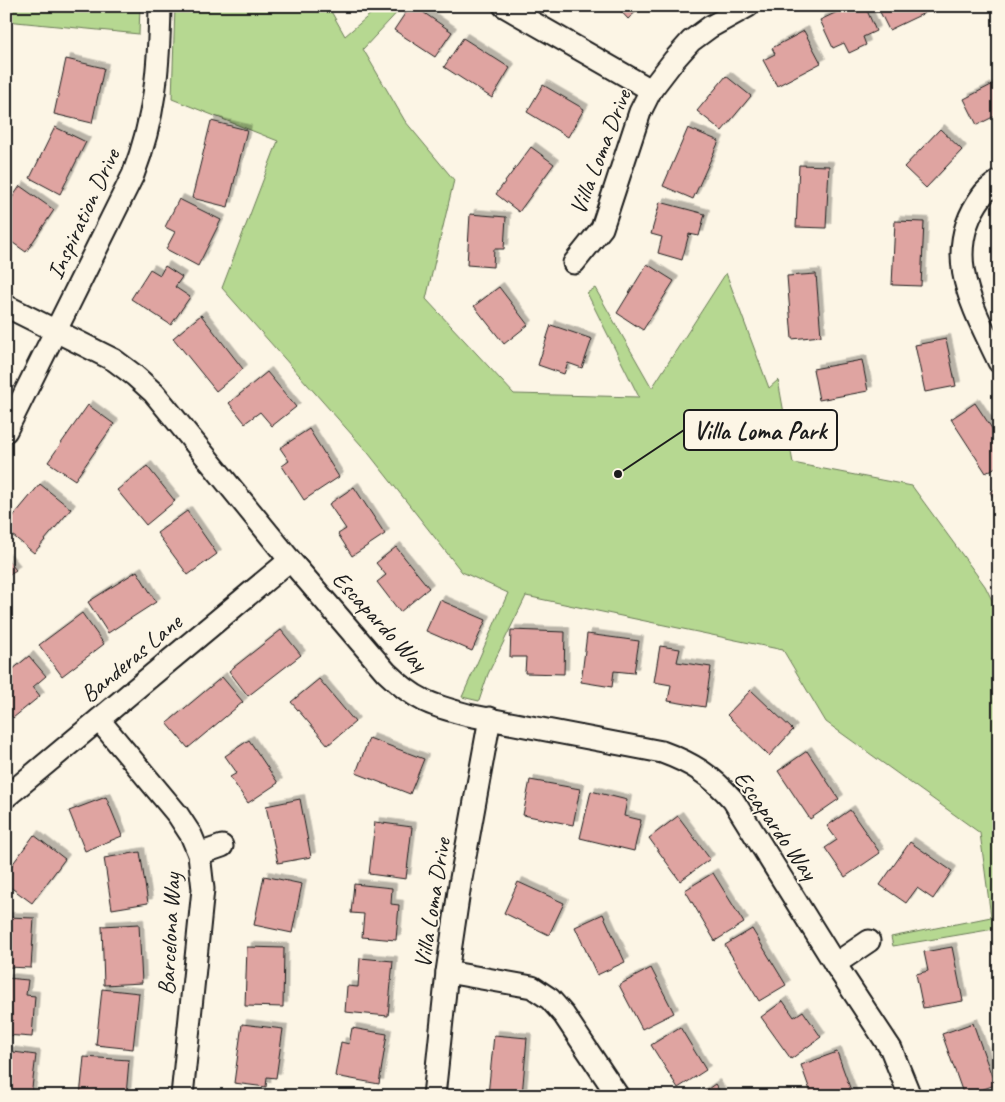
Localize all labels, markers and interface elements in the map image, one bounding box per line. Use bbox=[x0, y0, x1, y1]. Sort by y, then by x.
street label: Villa Loma Drive bbox=[563, 83, 638, 219]
street label: Inspiration Drive bbox=[40, 142, 127, 284]
callout: Villa Loma Park bbox=[684, 410, 837, 450]
text: Villa Loma Park bbox=[694, 415, 829, 447]
street label: Escapardo Way bbox=[326, 564, 435, 679]
street label: Banderas Lane bbox=[74, 606, 189, 709]
street label: Escapardo Way bbox=[727, 764, 826, 887]
street label: Villa Loma Drive bbox=[407, 834, 457, 970]
street label: Barcelona Way bbox=[151, 870, 187, 996]

